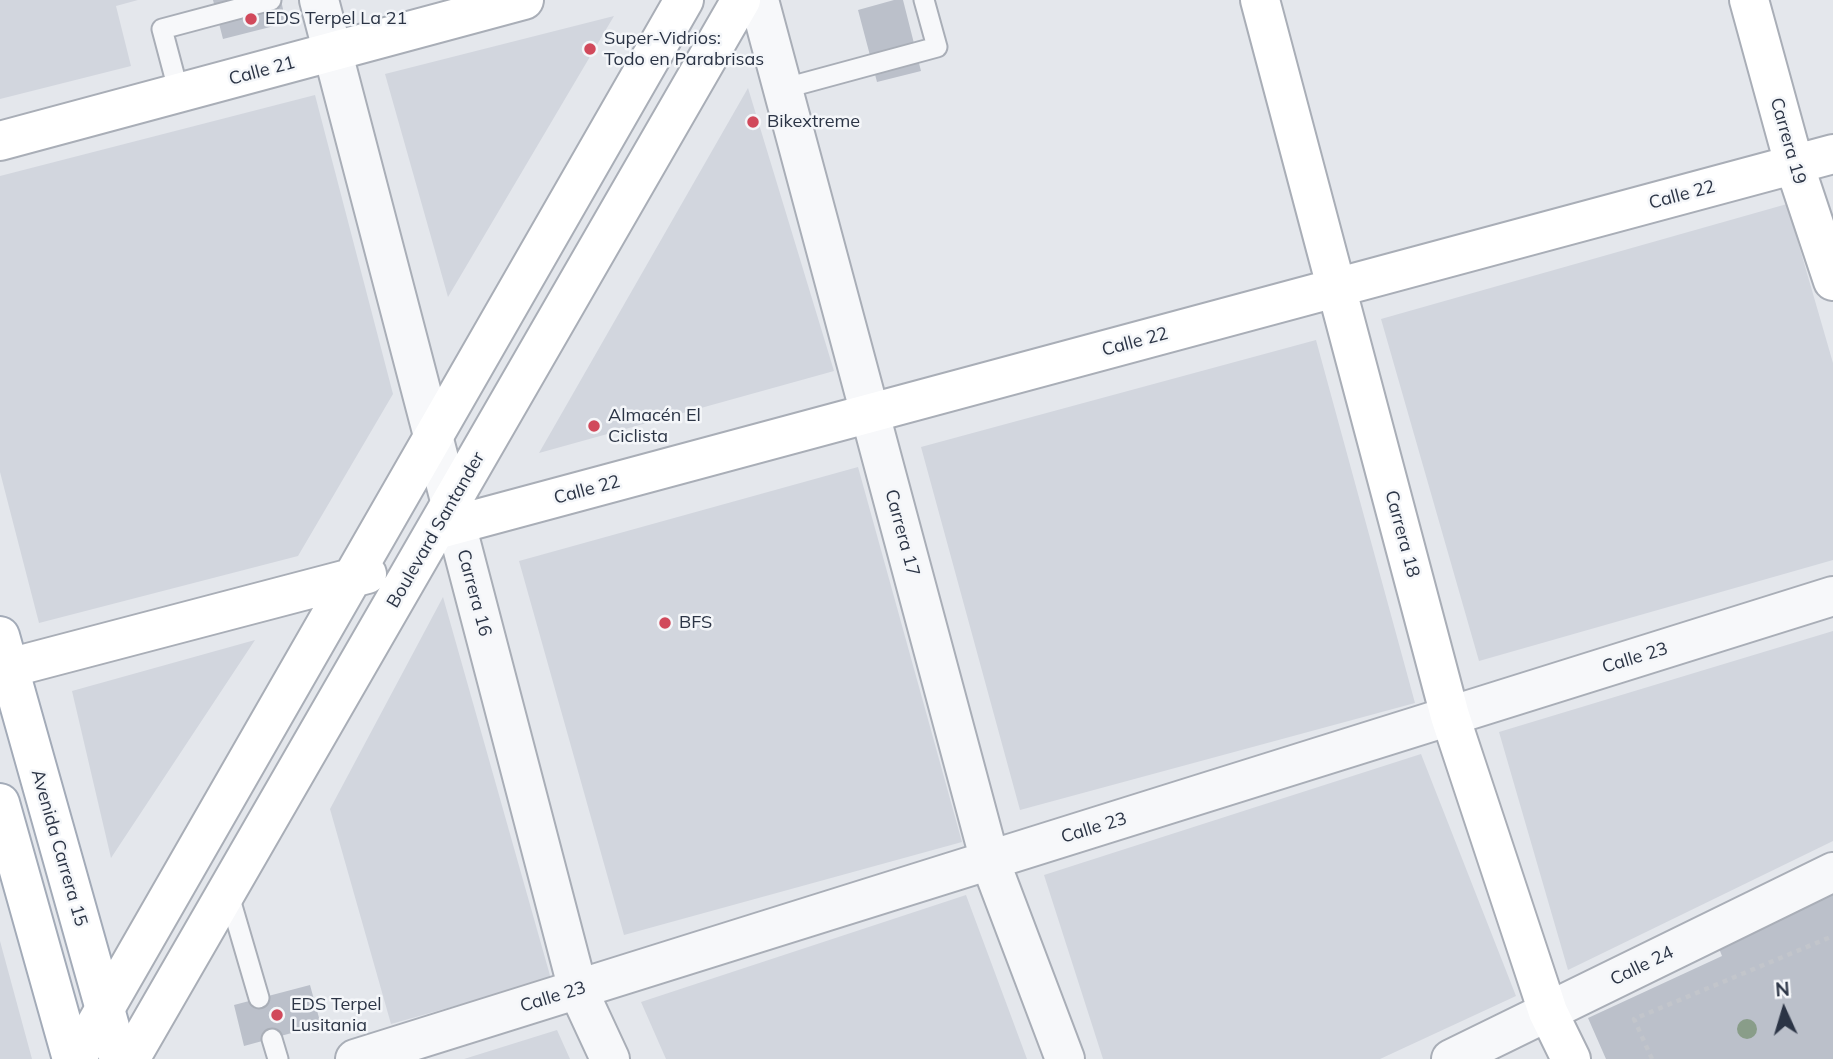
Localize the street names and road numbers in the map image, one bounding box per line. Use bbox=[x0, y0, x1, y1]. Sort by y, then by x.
street label: Calle 21 bbox=[227, 52, 297, 90]
street label: Carrera 19 bbox=[1765, 95, 1811, 187]
street label: Calle 22 bbox=[1647, 176, 1717, 214]
street label: Calle 22 bbox=[1100, 323, 1170, 361]
street label: Boulevard Santander bbox=[383, 448, 489, 612]
street label: Calle 22 bbox=[552, 471, 622, 509]
street label: Carrera 17 bbox=[880, 487, 924, 579]
street label: Carrera 18 bbox=[1380, 488, 1424, 580]
street label: Carrera 16 bbox=[452, 547, 496, 639]
street label: Calle 23 bbox=[1600, 638, 1670, 678]
street label: Avenida Carrera 15 bbox=[26, 767, 92, 929]
street label: Calle 23 bbox=[1059, 808, 1129, 848]
street label: Calle 24 bbox=[1607, 942, 1677, 990]
street label: Calle 23 bbox=[518, 977, 588, 1017]

